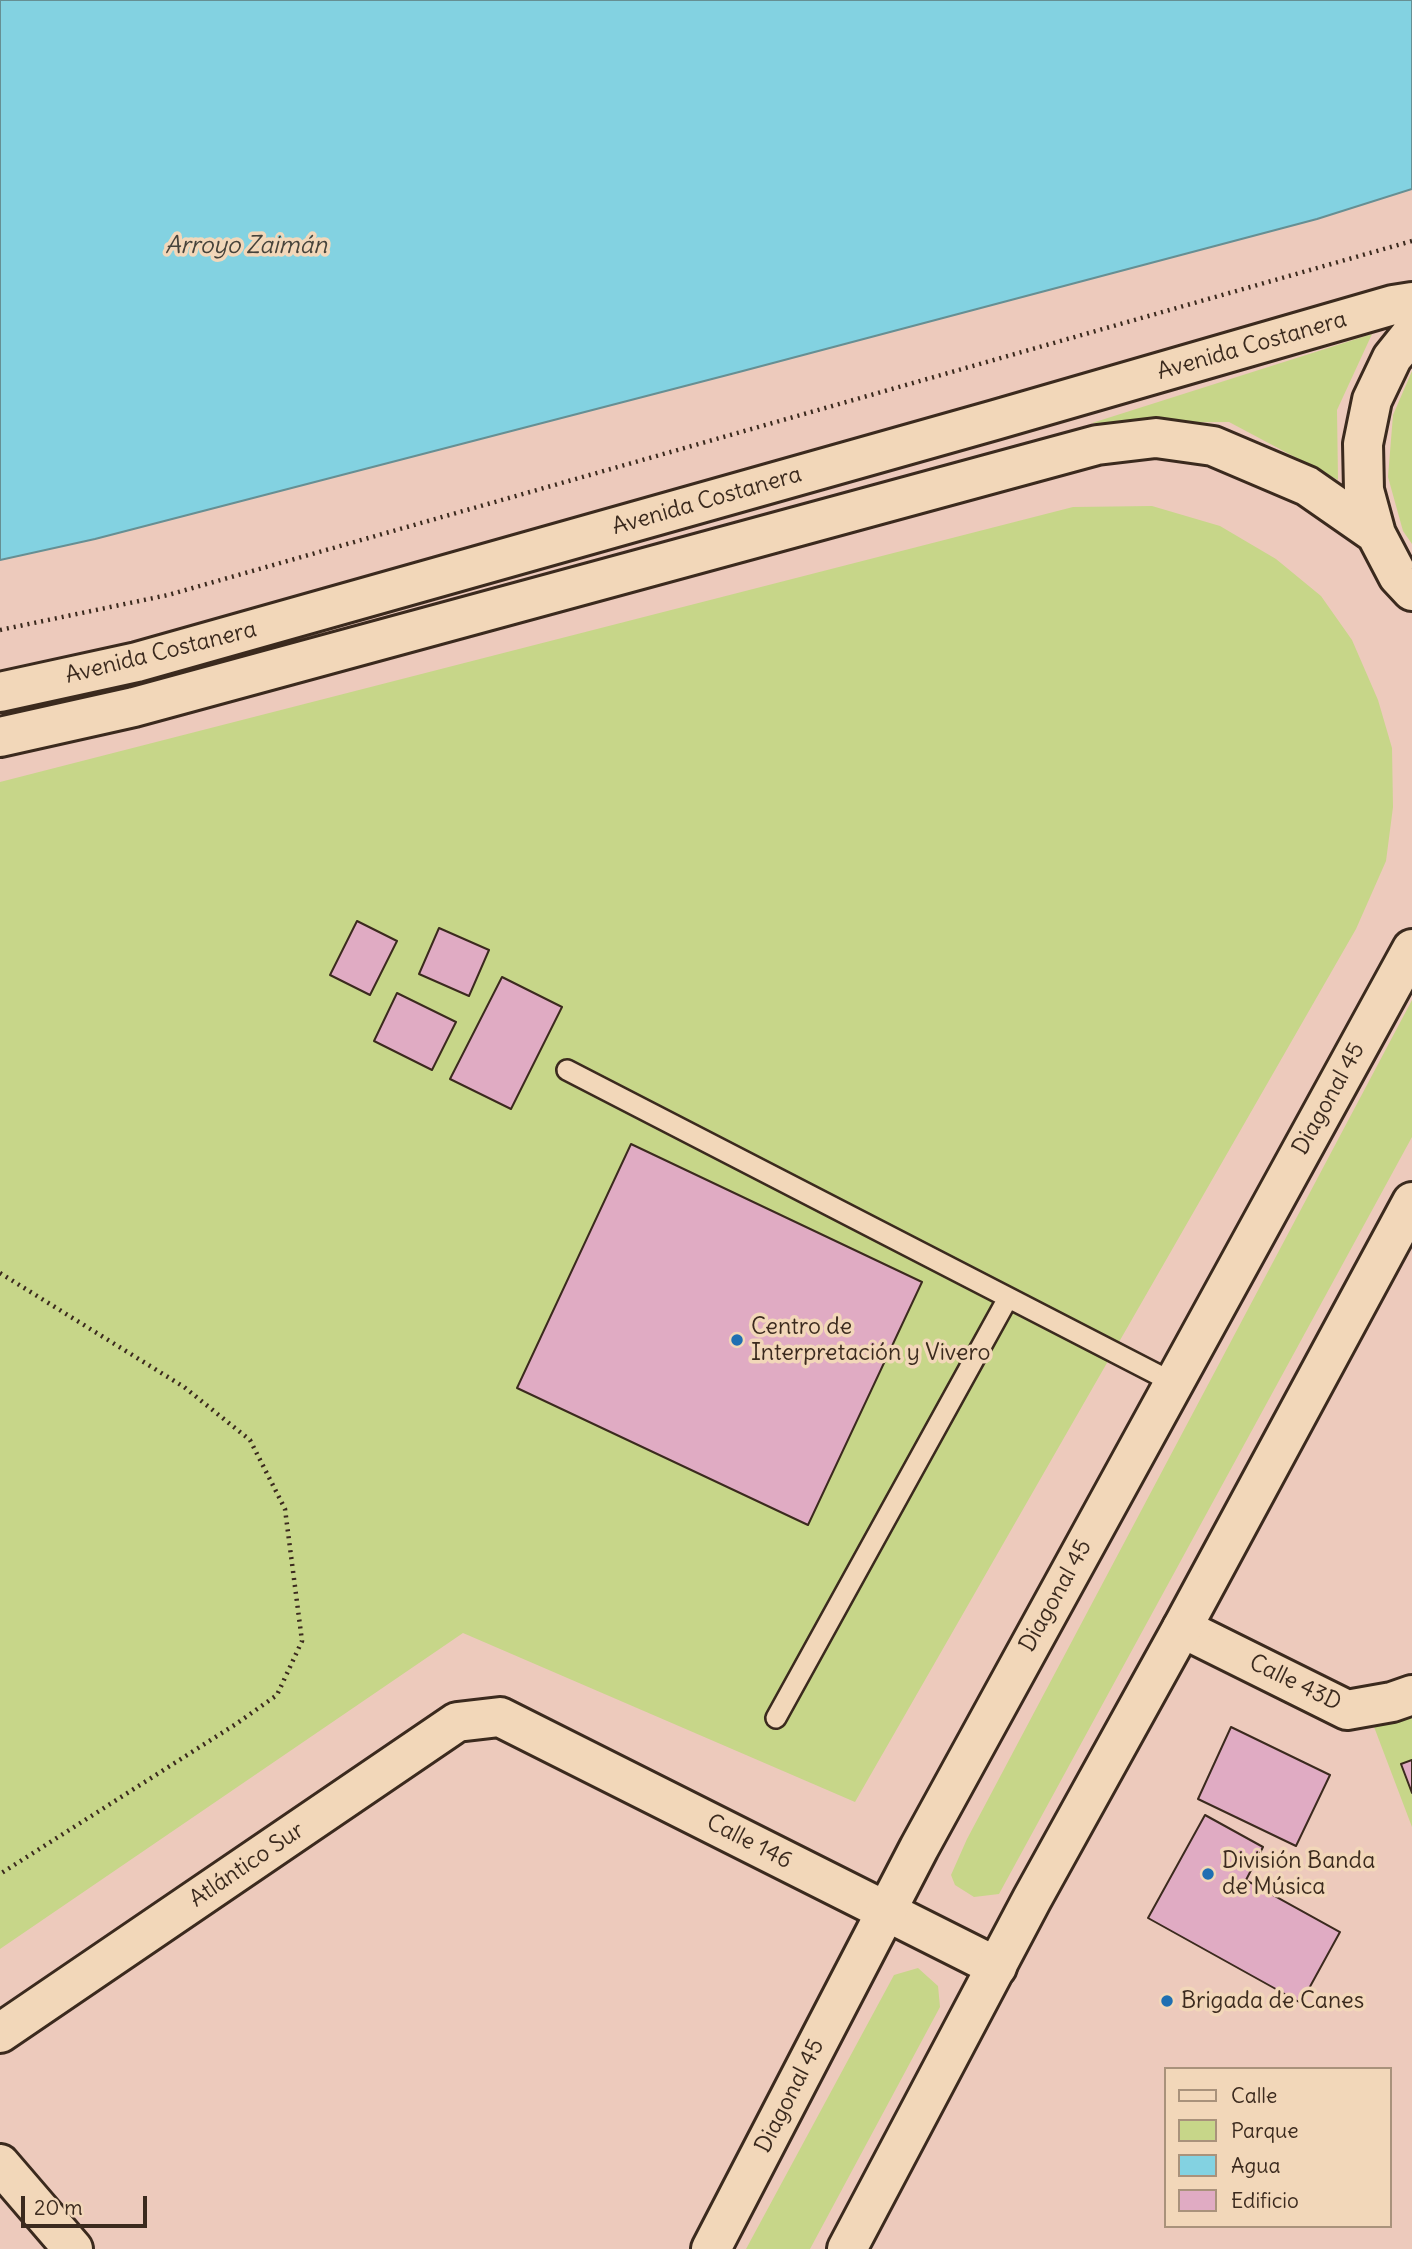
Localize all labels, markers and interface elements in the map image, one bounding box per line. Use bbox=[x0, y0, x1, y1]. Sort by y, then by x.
water label: Arroyo Zaimán bbox=[165, 232, 327, 260]
street label: Avenida Costanera bbox=[1154, 306, 1350, 386]
street label: Avenida Costanera bbox=[609, 461, 805, 541]
street label: Avenida Costanera bbox=[63, 616, 259, 690]
street label: Diagonal 45 bbox=[1287, 1038, 1371, 1160]
place label: Centro de Interpretación y Vivero bbox=[751, 1313, 991, 1367]
marker: Centro de Interpretación y Vivero bbox=[729, 1332, 745, 1348]
street label: Diagonal 45 bbox=[1014, 1535, 1098, 1657]
street label: Calle 43D bbox=[1244, 1649, 1346, 1717]
street label: Calle 146 bbox=[702, 1809, 796, 1875]
street label: Atlántico Sur bbox=[185, 1817, 309, 1913]
place label: División Banda de Música bbox=[1222, 1847, 1375, 1901]
marker: División Banda de Música bbox=[1200, 1866, 1216, 1882]
place label: Brigada de Canes bbox=[1181, 1987, 1364, 2015]
marker: Brigada de Canes bbox=[1159, 1993, 1175, 2009]
street label: Diagonal 45 bbox=[750, 2035, 830, 2157]
legend bbox=[1164, 2067, 1391, 2228]
text: Calle bbox=[1231, 2082, 1277, 2109]
text: Parque bbox=[1231, 2117, 1299, 2144]
text: Agua bbox=[1231, 2152, 1280, 2179]
scale bar bbox=[24, 2182, 150, 2226]
text: Edificio bbox=[1231, 2187, 1299, 2214]
text: 20 m bbox=[34, 2194, 83, 2221]

